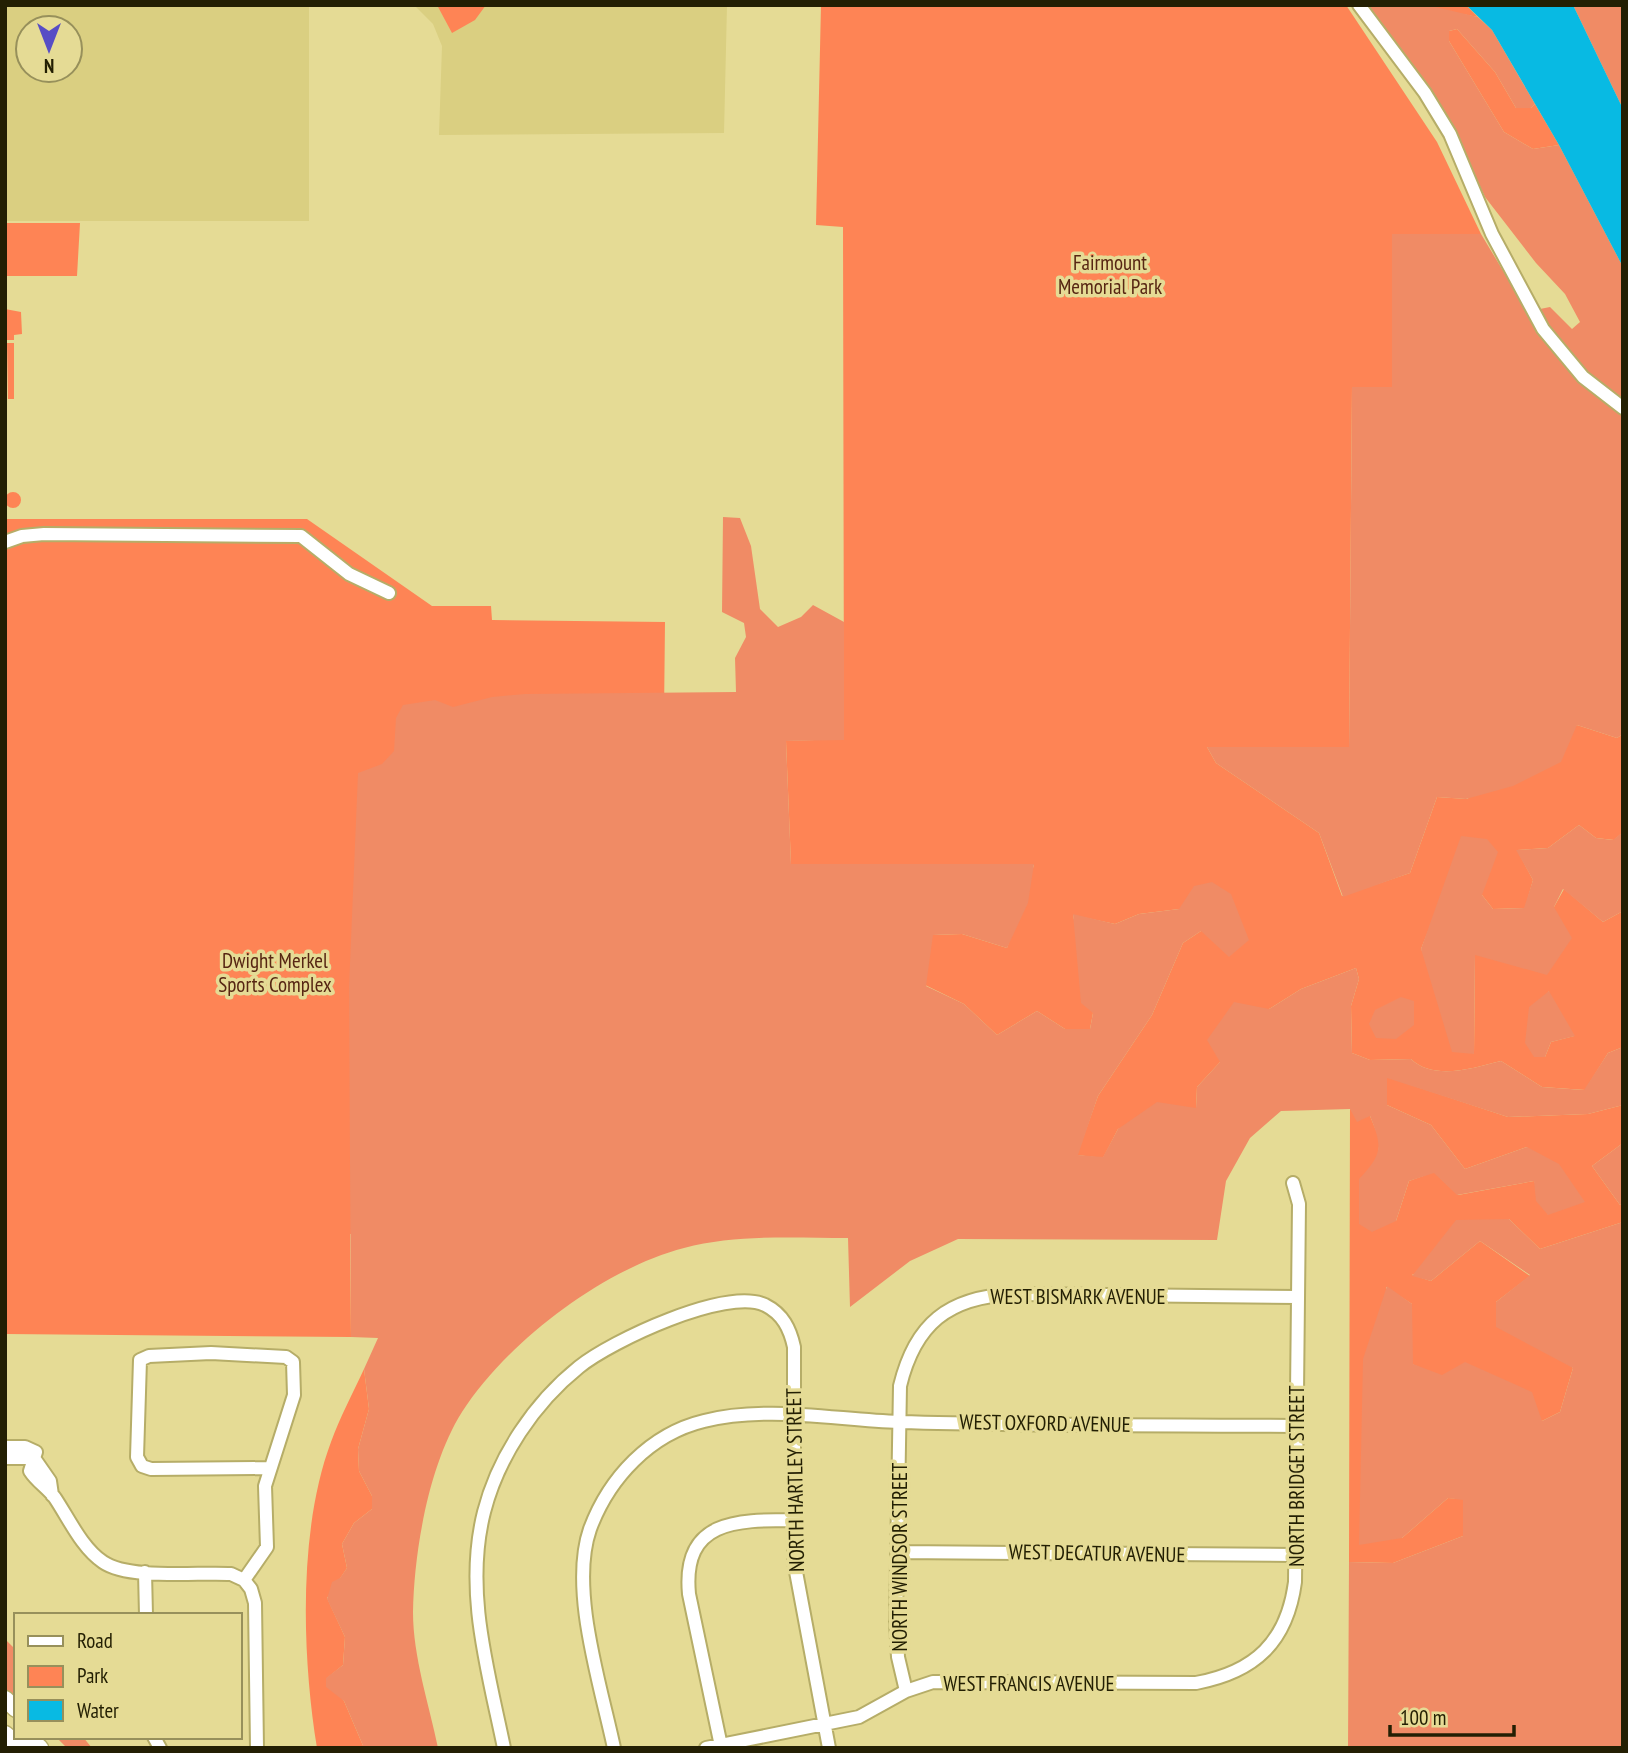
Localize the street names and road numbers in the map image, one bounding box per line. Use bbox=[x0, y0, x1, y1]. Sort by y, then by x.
street label: WEST BISMARK AVENUE bbox=[990, 1283, 1166, 1310]
street label: NORTH BRIDGET STREET bbox=[1283, 1385, 1310, 1567]
street label: NORTH HARTLEY STREET bbox=[780, 1387, 810, 1572]
street label: WEST OXFORD AVENUE bbox=[959, 1408, 1131, 1438]
street label: NORTH WINDSOR STREET bbox=[886, 1462, 913, 1651]
street label: WEST DECATUR AVENUE bbox=[1008, 1538, 1186, 1568]
street label: WEST FRANCIS AVENUE bbox=[943, 1670, 1115, 1697]

